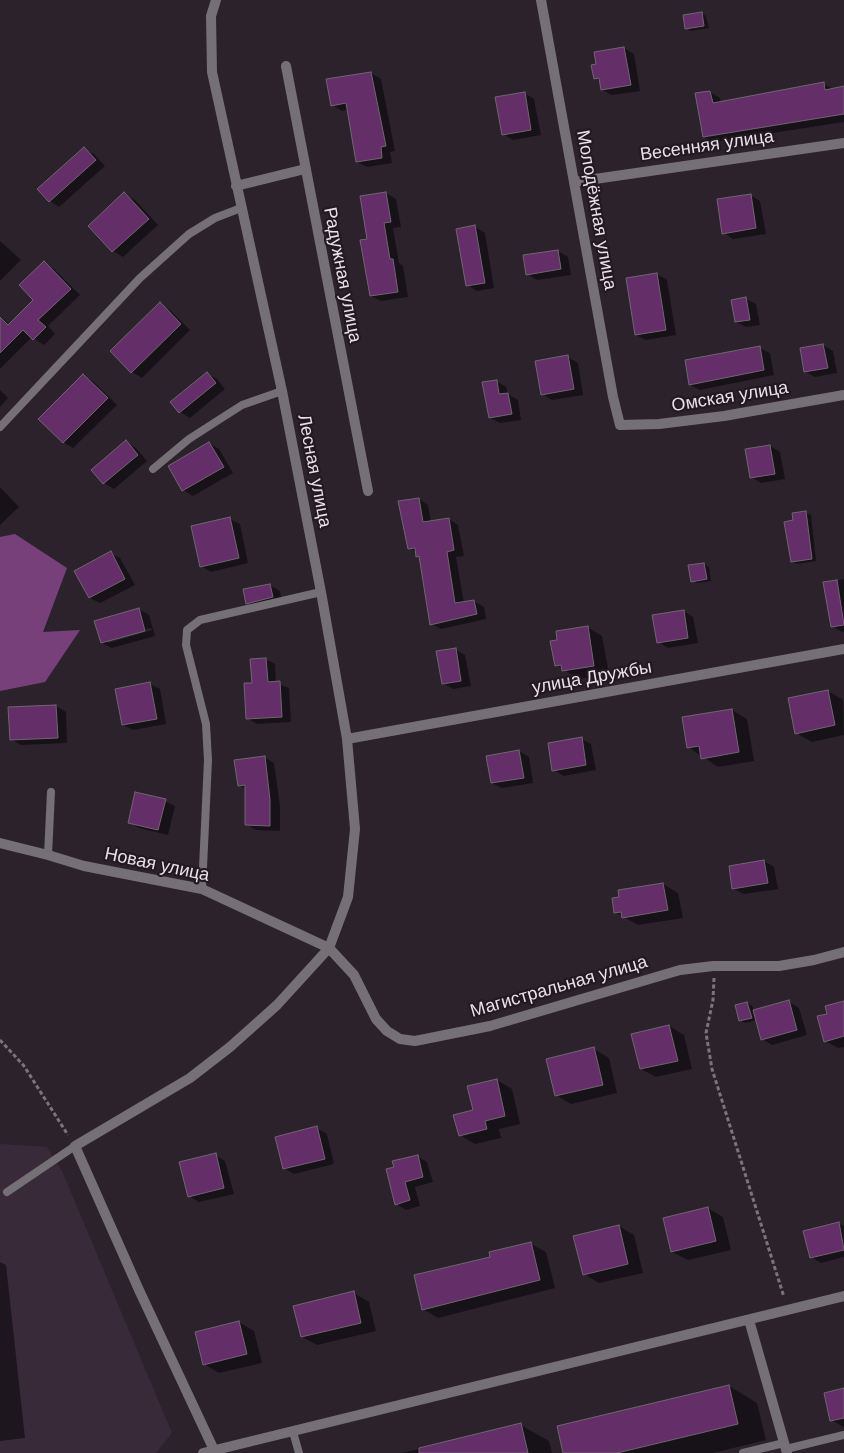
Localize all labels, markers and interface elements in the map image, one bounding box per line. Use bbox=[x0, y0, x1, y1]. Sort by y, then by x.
street label: Весенняя улица bbox=[639, 126, 775, 166]
street label: Молодёжная улица bbox=[571, 128, 621, 292]
street label: Радужная улица bbox=[318, 206, 366, 344]
street label: Омская улица bbox=[670, 377, 790, 417]
street label: Лесная улица bbox=[292, 412, 336, 530]
street label: улица Дружбы bbox=[530, 657, 654, 699]
street label: Новая улица bbox=[103, 843, 211, 887]
street label: Магистральная улица bbox=[468, 951, 650, 1023]

